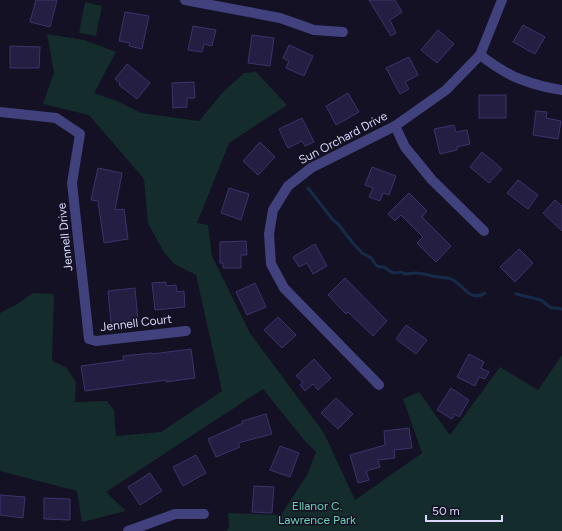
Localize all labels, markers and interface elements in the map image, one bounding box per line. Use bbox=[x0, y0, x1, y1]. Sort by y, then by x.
street label: Sun Orchard Drive bbox=[296, 109, 390, 167]
street label: Jennell Drive bbox=[54, 202, 76, 272]
street label: Jennell Court bbox=[100, 312, 173, 334]
scale bar bbox=[426, 497, 502, 523]
park label: Ellanor C. Lawrence Park bbox=[278, 499, 356, 527]
text: 50 m bbox=[432, 504, 460, 518]

